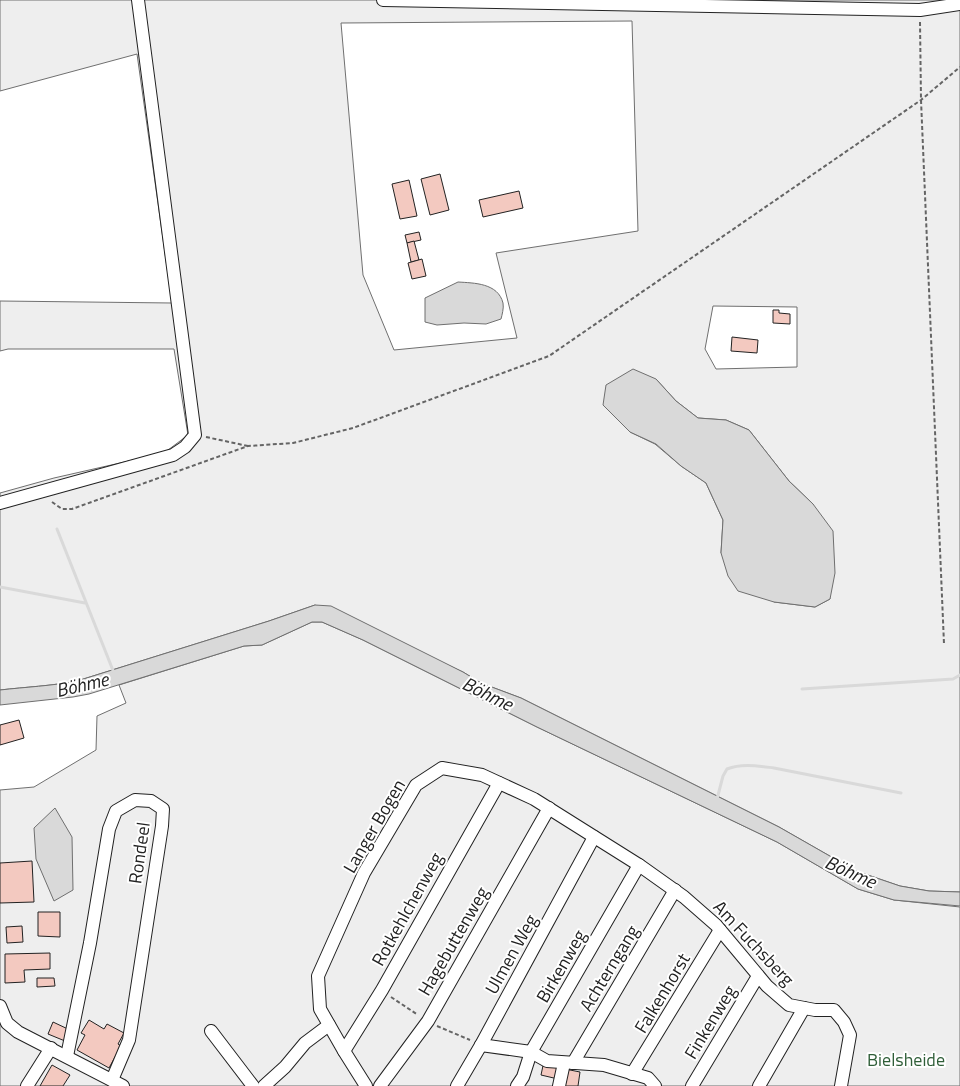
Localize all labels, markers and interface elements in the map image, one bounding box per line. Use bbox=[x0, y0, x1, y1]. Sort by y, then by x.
water label: Böhme bbox=[53, 664, 112, 704]
water label: Böhme bbox=[458, 668, 519, 718]
street label: Langer Bogen bbox=[336, 774, 412, 878]
street label: Rondeel bbox=[121, 820, 157, 886]
street label: Rotkehlchenweg bbox=[365, 847, 449, 971]
water label: Böhme bbox=[821, 847, 882, 896]
street label: Hagebuttenweg bbox=[411, 882, 495, 1000]
street label: Am Fuchsberg bbox=[707, 894, 801, 992]
street label: Ulmen Weg bbox=[478, 909, 544, 999]
street label: Achterngang bbox=[573, 920, 645, 1016]
street label: Birkenweg bbox=[529, 924, 593, 1008]
street label: Falkenhorst bbox=[627, 947, 697, 1038]
street label: Finkenweg bbox=[677, 980, 743, 1064]
park label: Bielsheide bbox=[867, 1046, 945, 1073]

